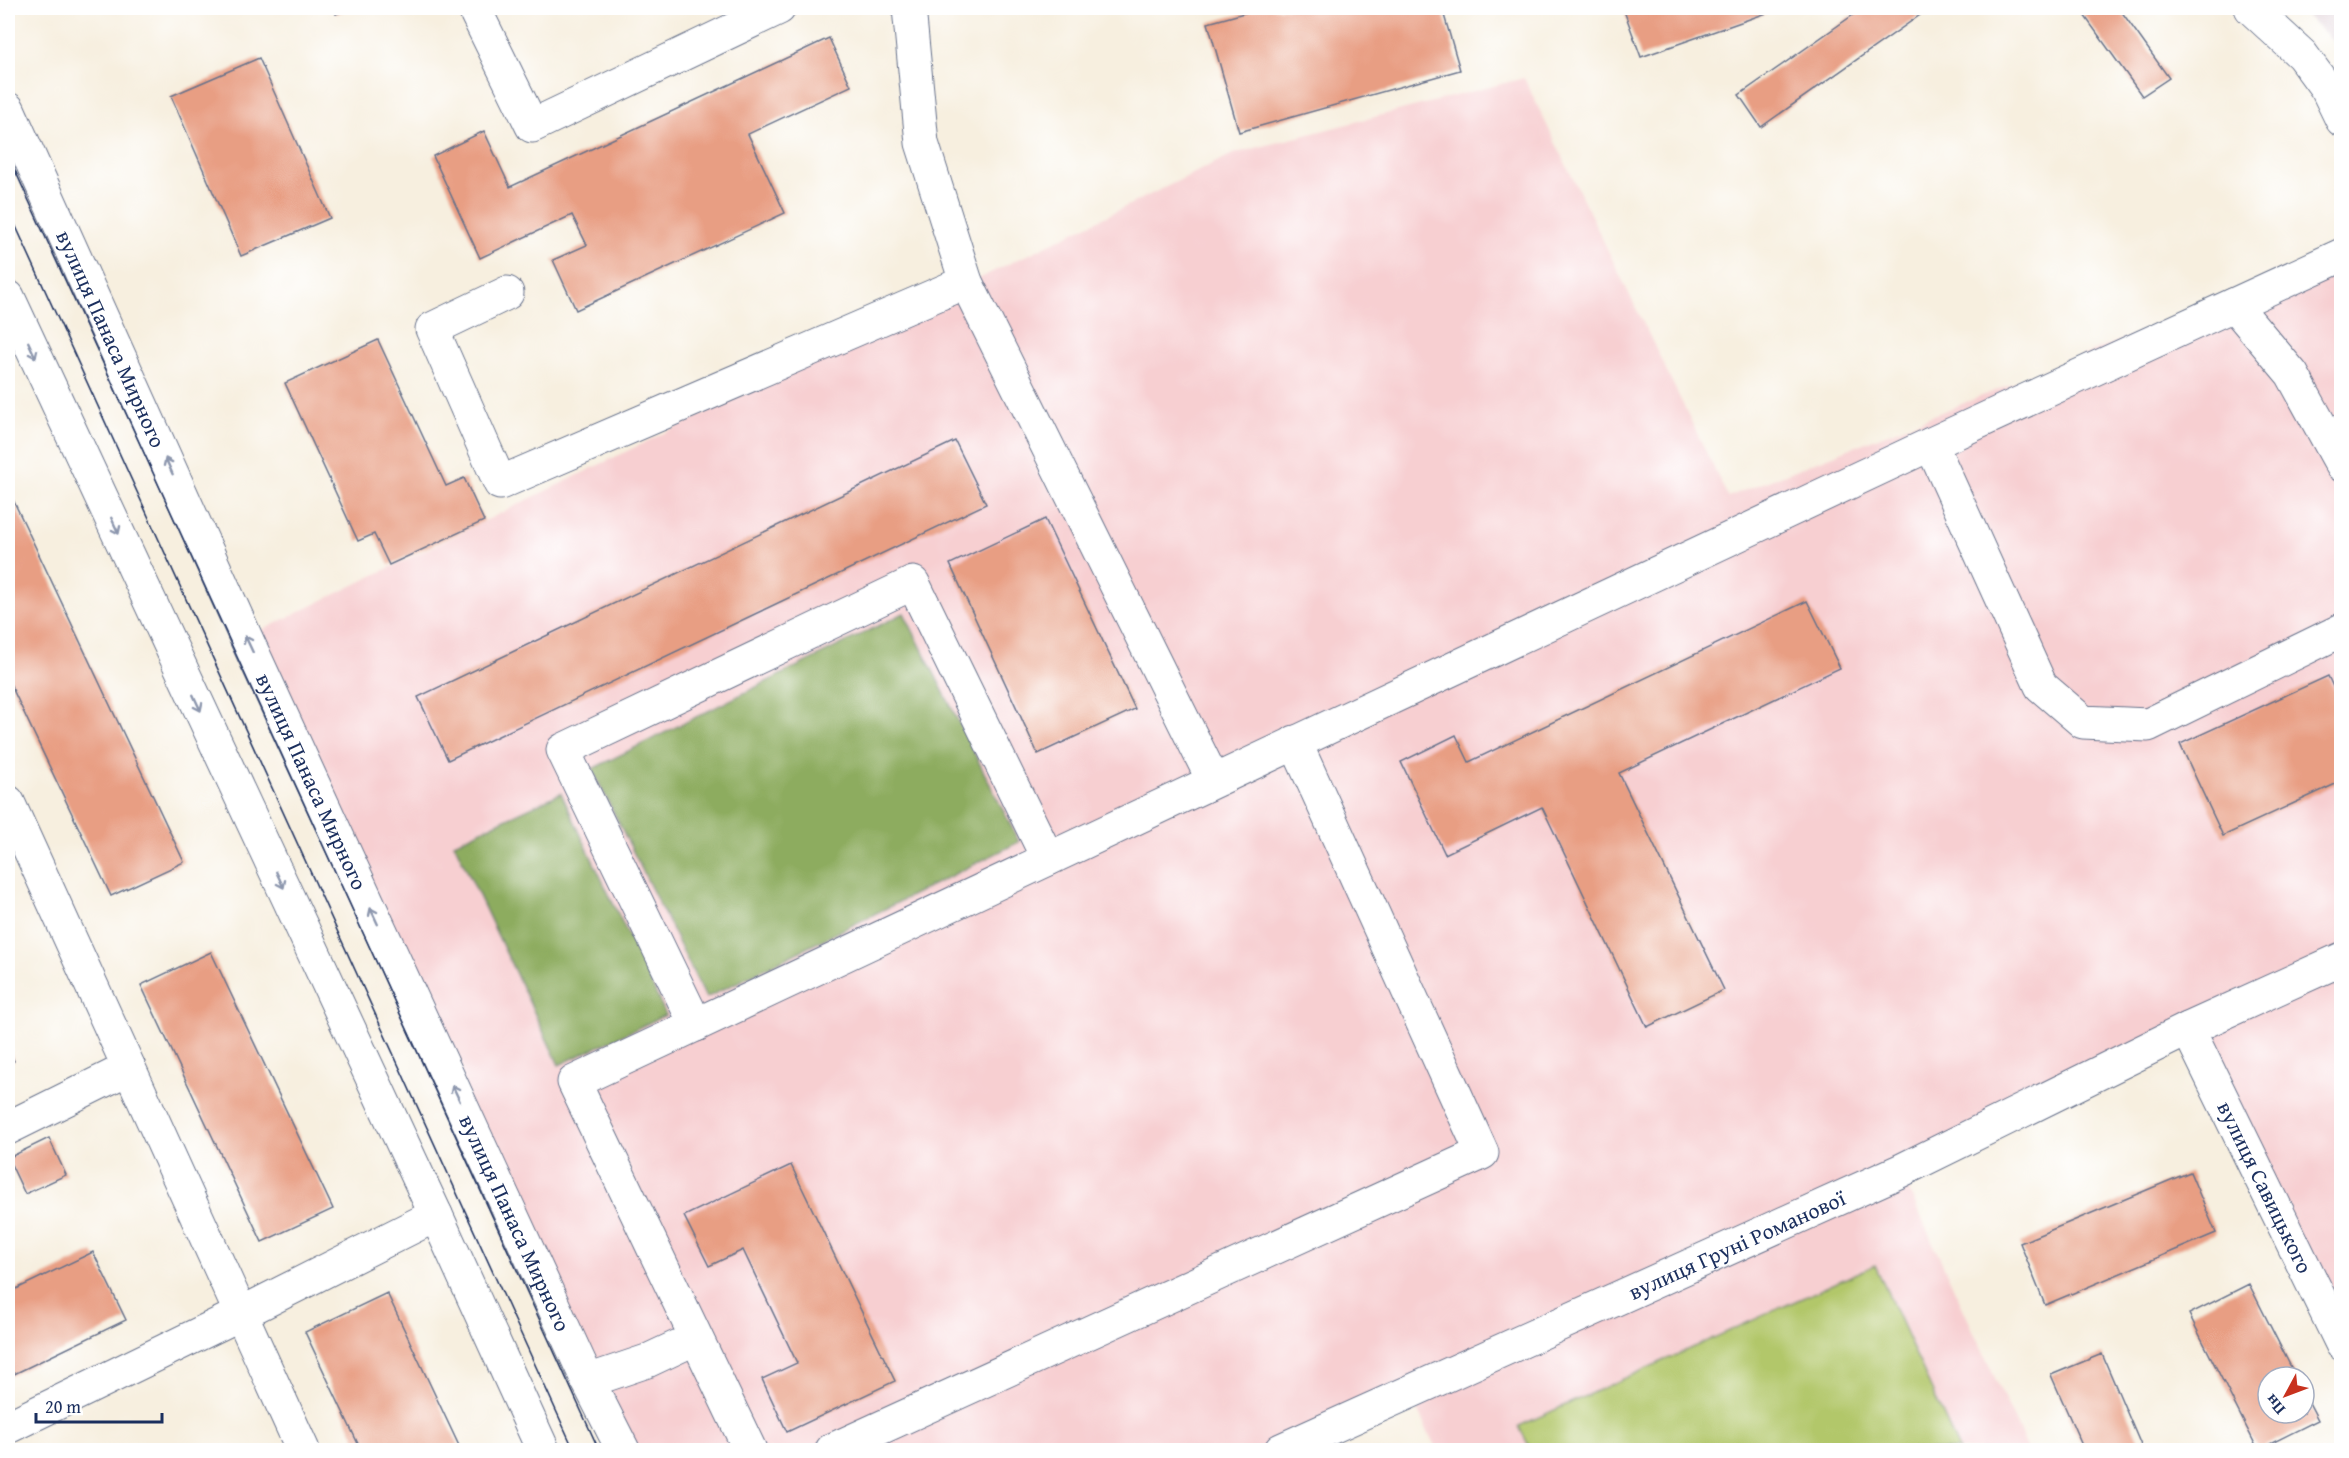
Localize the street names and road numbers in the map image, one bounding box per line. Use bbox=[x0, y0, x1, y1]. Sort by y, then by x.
street label: вулиця Панаса Мирного bbox=[48, 225, 174, 453]
street label: вулиця Панаса Мирного bbox=[248, 668, 376, 895]
street label: вулиця Савицького bbox=[2210, 1096, 2321, 1279]
street label: вулиця Панаса Мирного bbox=[451, 1109, 579, 1337]
street label: вулиця Груні Романової bbox=[1623, 1182, 1851, 1307]

